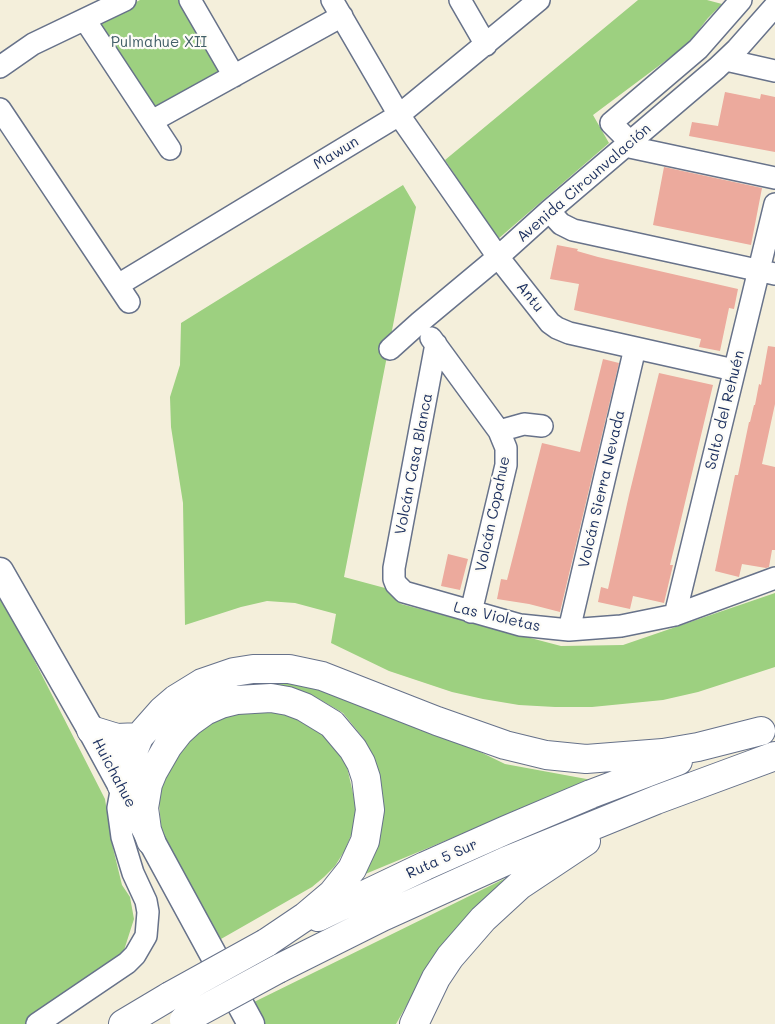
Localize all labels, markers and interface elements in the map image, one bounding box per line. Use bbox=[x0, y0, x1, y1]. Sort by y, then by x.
park label: Pulmahue XII bbox=[111, 33, 207, 51]
street label: Avenida Circunvalación bbox=[513, 120, 655, 246]
street label: Mawun bbox=[310, 133, 362, 173]
street label: Antu bbox=[513, 278, 547, 316]
street label: Salto del Rehuén bbox=[701, 348, 749, 472]
street label: Volcán Casa Blanca bbox=[391, 392, 437, 536]
street label: Volcán Sierra Nevada bbox=[575, 408, 629, 570]
street label: Volcán Copahue bbox=[472, 455, 514, 573]
street label: Las Violetas bbox=[452, 598, 542, 636]
street label: Huichahue bbox=[88, 735, 140, 811]
street label: Ruta 5 Sur bbox=[403, 835, 481, 883]

